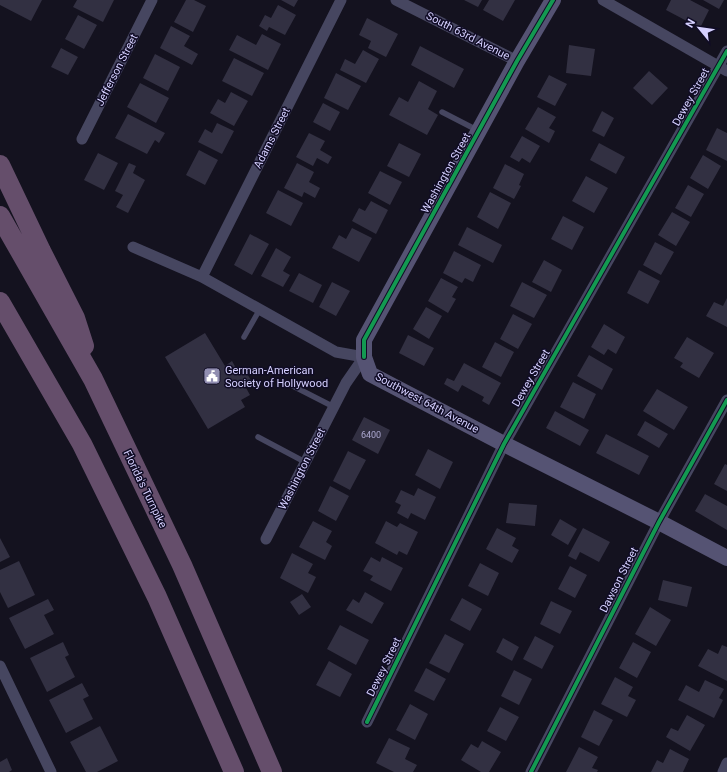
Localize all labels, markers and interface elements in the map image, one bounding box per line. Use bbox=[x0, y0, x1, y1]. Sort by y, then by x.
north arrow bbox=[679, 8, 719, 48]
street label: South 63rd Avenue bbox=[424, 9, 512, 63]
text: N bbox=[683, 17, 698, 30]
street label: Jefferson Street bbox=[93, 32, 141, 108]
street label: Dewey Street bbox=[670, 66, 712, 128]
street label: Adams Street bbox=[251, 105, 293, 171]
street label: Washington Street bbox=[419, 130, 474, 215]
street label: Dewey Street bbox=[509, 347, 553, 409]
place label: German-American Society of Hollywood bbox=[225, 364, 328, 390]
public building icon: German-American Society of Hollywood bbox=[202, 366, 222, 386]
street label: Southwest 64th Avenue bbox=[373, 370, 481, 436]
street label: Washington Street bbox=[276, 426, 328, 512]
house number: 6400 bbox=[361, 430, 381, 440]
street label: Florida's Turnpike bbox=[121, 448, 170, 530]
street label: Dawson Street bbox=[597, 545, 641, 615]
street label: Dewey Street bbox=[364, 635, 404, 699]

